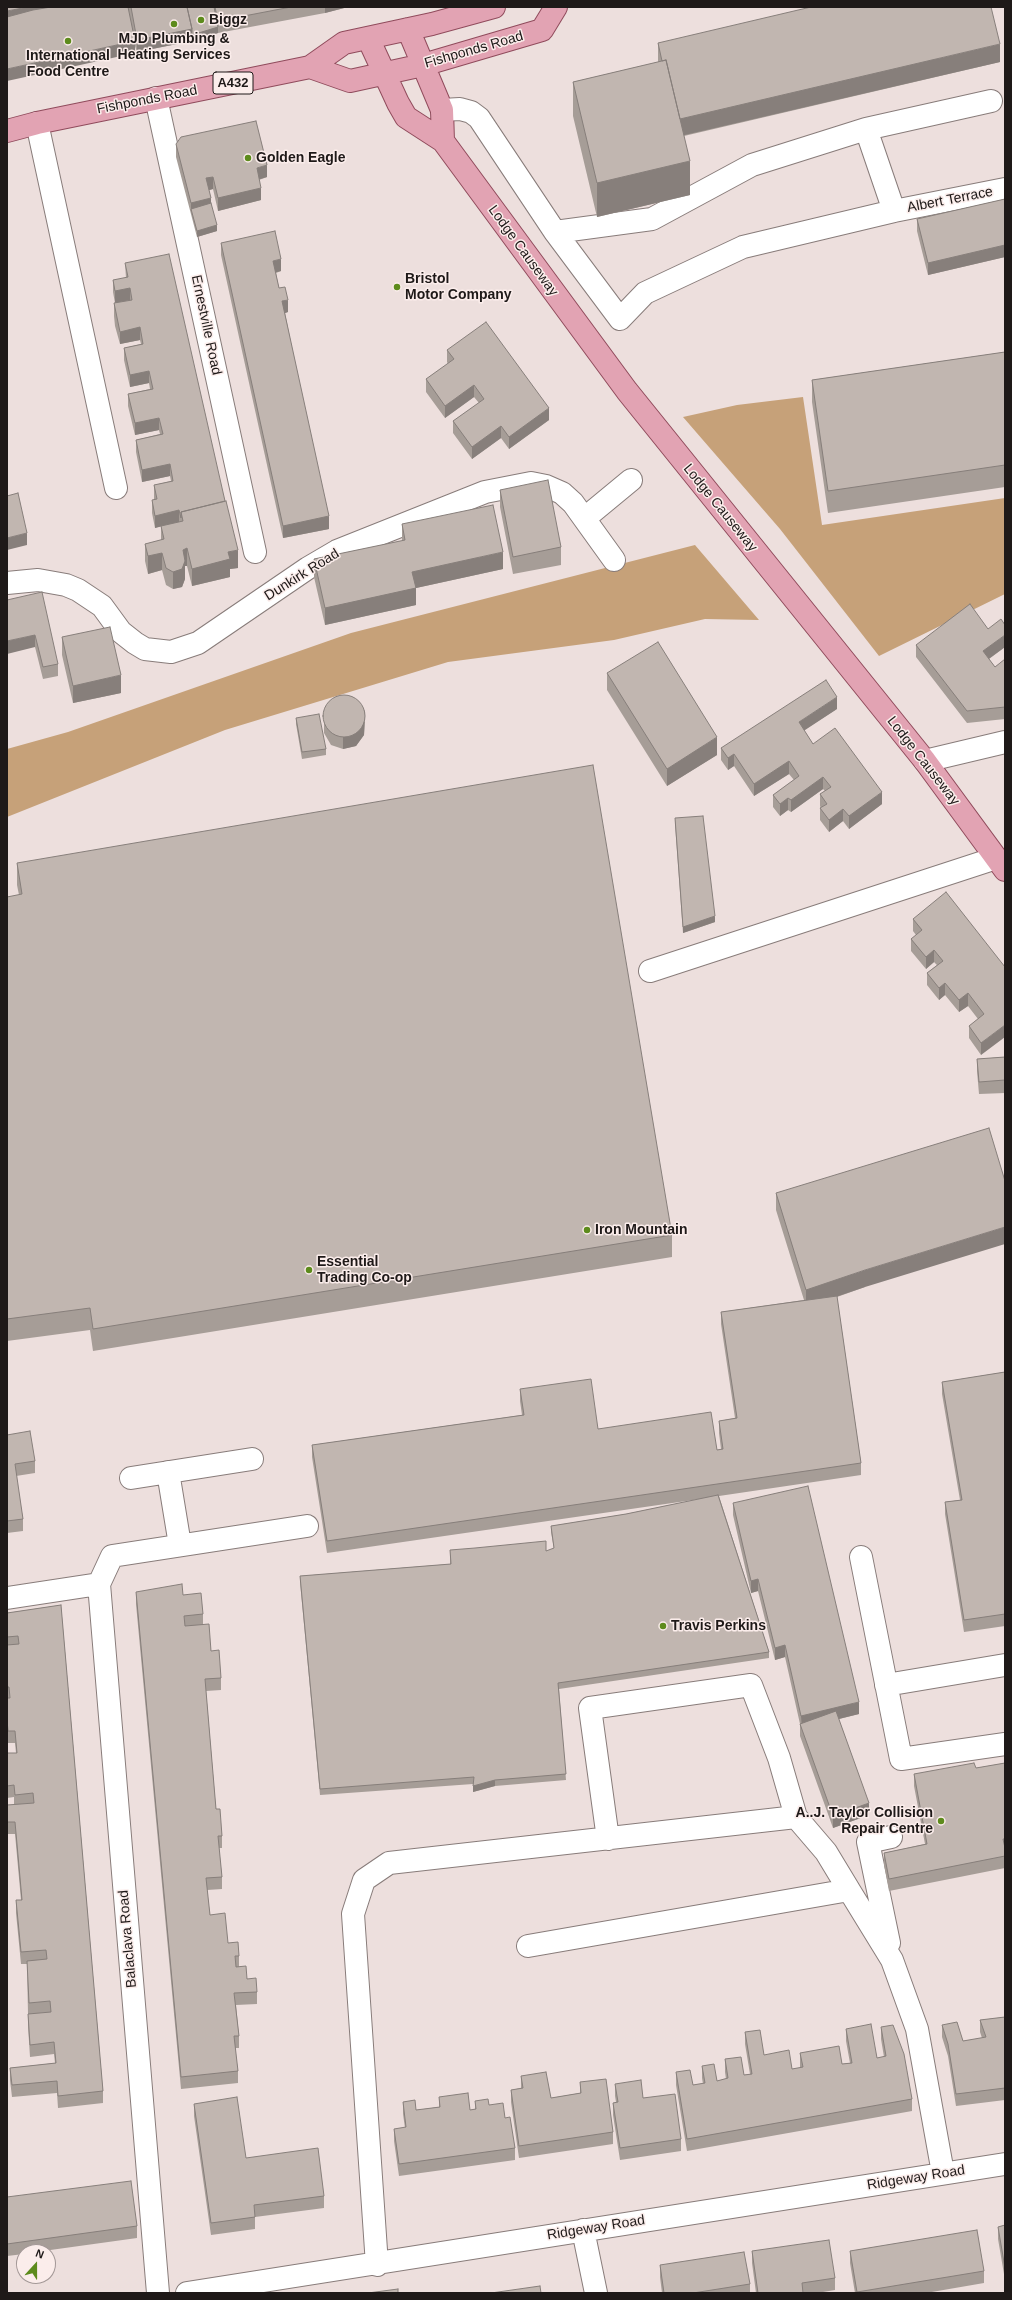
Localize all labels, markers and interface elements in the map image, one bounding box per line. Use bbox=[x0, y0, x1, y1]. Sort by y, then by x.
place label: Biggz bbox=[209, 12, 247, 28]
marker: Biggz bbox=[196, 15, 206, 25]
marker: MJD Plumbing & Heating Services bbox=[169, 19, 179, 29]
street label: Fishponds Road bbox=[423, 28, 525, 72]
place label: MJD Plumbing & Heating Services bbox=[118, 31, 230, 64]
marker: International Food Centre bbox=[63, 36, 73, 46]
place label: International Food Centre bbox=[26, 48, 110, 80]
road number: A432 bbox=[213, 72, 253, 94]
street label: Fishponds Road bbox=[95, 82, 199, 118]
place label: Golden Eagle bbox=[256, 150, 345, 166]
marker: Golden Eagle bbox=[243, 153, 253, 163]
street label: Albert Terrace bbox=[906, 183, 994, 217]
street label: Lodge Causeway bbox=[484, 202, 562, 300]
place label: Bristol Motor Company bbox=[405, 271, 512, 304]
street label: Ernestville Road bbox=[187, 273, 225, 377]
marker: Bristol Motor Company bbox=[392, 282, 402, 292]
street label: Lodge Causeway bbox=[679, 461, 761, 555]
street label: Dunkirk Road bbox=[262, 545, 342, 605]
street label: Lodge Causeway bbox=[883, 713, 963, 809]
place label: Iron Mountain bbox=[595, 1222, 688, 1238]
marker: Iron Mountain bbox=[582, 1225, 592, 1235]
place label: Essential Trading Co-op bbox=[317, 1254, 412, 1286]
marker: Essential Trading Co-op bbox=[304, 1265, 314, 1275]
place label: Travis Perkins bbox=[671, 1618, 766, 1634]
marker: Travis Perkins bbox=[658, 1621, 668, 1631]
place label: A..J. Taylor Collision Repair Centre bbox=[796, 1805, 933, 1838]
marker: A..J. Taylor Collision Repair Centre bbox=[936, 1816, 946, 1826]
street label: Balaclava Road bbox=[115, 1889, 141, 1989]
street label: Ridgeway Road bbox=[866, 2162, 966, 2194]
street label: Ridgeway Road bbox=[546, 2212, 646, 2244]
north arrow bbox=[16, 2244, 56, 2284]
text: N bbox=[34, 2247, 46, 2261]

